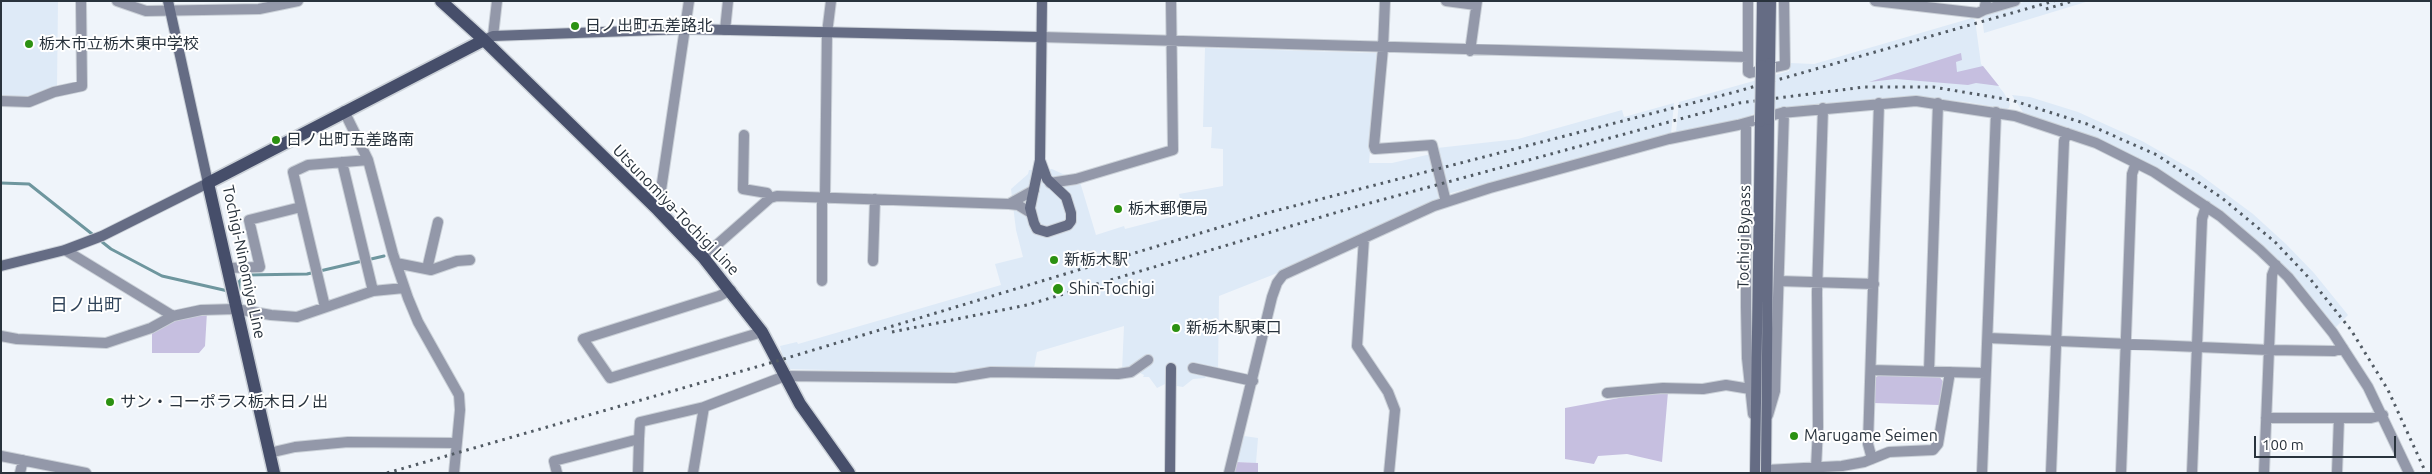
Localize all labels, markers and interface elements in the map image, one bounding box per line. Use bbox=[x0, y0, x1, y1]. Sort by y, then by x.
place label: 日ノ出町五差路北 bbox=[585, 16, 713, 36]
marker: 日ノ出町五差路北 bbox=[569, 20, 581, 32]
place label: 栃木市立栃木東中学校 bbox=[39, 34, 199, 54]
marker: 栃木市立栃木東中学校 bbox=[23, 38, 35, 50]
place label: 日ノ出町五差路南 bbox=[286, 130, 414, 150]
marker: 日ノ出町五差路南 bbox=[270, 134, 282, 146]
street label: Utsunomiya-Tochigi Line bbox=[609, 141, 743, 279]
street label: Tochigi-Ninomiya Line bbox=[218, 183, 270, 341]
street label: Tochigi Bypass bbox=[1733, 185, 1755, 289]
place label: 栃木郵便局 bbox=[1128, 199, 1208, 219]
marker: 栃木郵便局 bbox=[1112, 203, 1124, 215]
place label: 新栃木駅 bbox=[1064, 250, 1128, 270]
marker: 新栃木駅 bbox=[1048, 254, 1060, 266]
place label: Shin-Tochigi bbox=[1069, 279, 1155, 299]
marker: Shin-Tochigi bbox=[1051, 282, 1065, 296]
district label: 日ノ出町 bbox=[50, 294, 122, 316]
place label: 新栃木駅東口 bbox=[1186, 318, 1282, 338]
marker: 新栃木駅東口 bbox=[1170, 322, 1182, 334]
place label: サン・コーポラス栃木日ノ出 bbox=[120, 392, 328, 412]
marker: サン・コーポラス栃木日ノ出 bbox=[104, 396, 116, 408]
place label: Marugame Seimen bbox=[1804, 426, 1938, 446]
scale bar bbox=[2257, 426, 2400, 458]
marker: Marugame Seimen bbox=[1788, 430, 1800, 442]
text: 100 m bbox=[2262, 436, 2304, 453]

